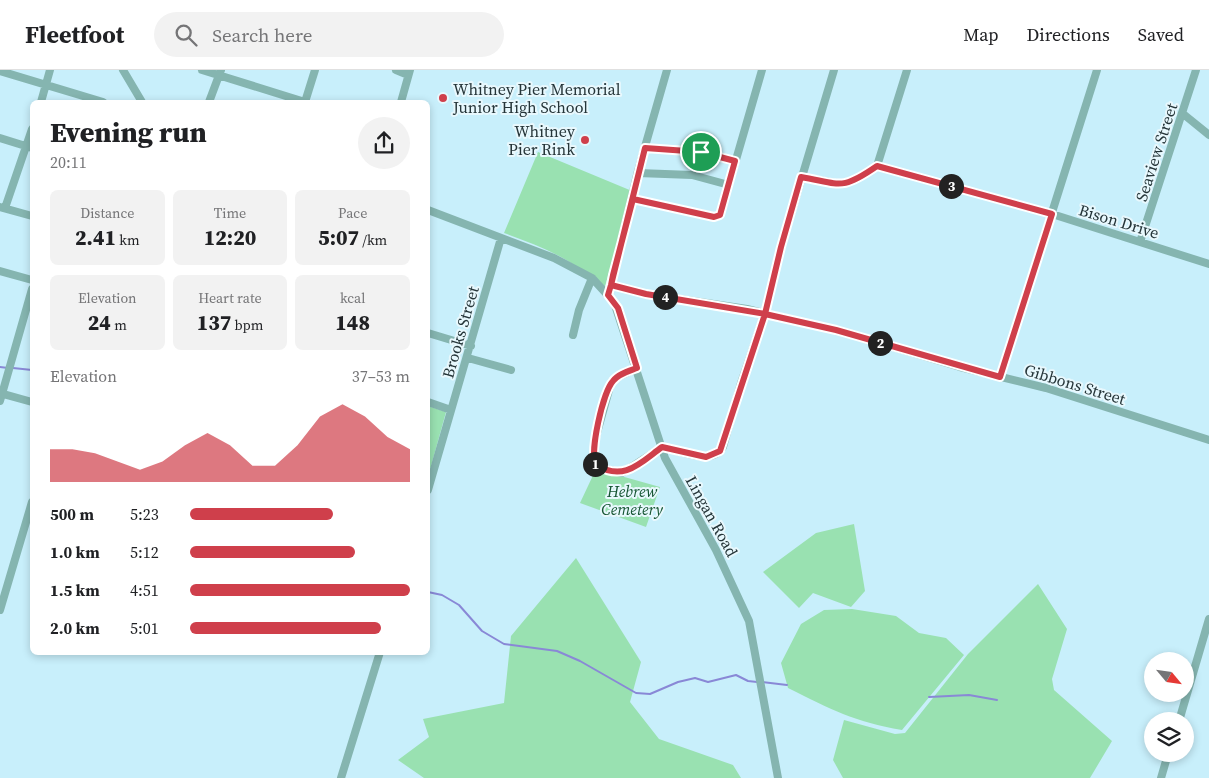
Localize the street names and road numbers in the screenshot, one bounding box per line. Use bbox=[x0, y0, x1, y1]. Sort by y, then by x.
street label: Seaview Street bbox=[1130, 99, 1182, 204]
street label: Bison Drive bbox=[1076, 198, 1162, 244]
street label: Brooks Street bbox=[436, 283, 484, 381]
street label: Gibbons Street bbox=[1022, 358, 1129, 410]
street label: Lingan Road bbox=[681, 471, 743, 561]

